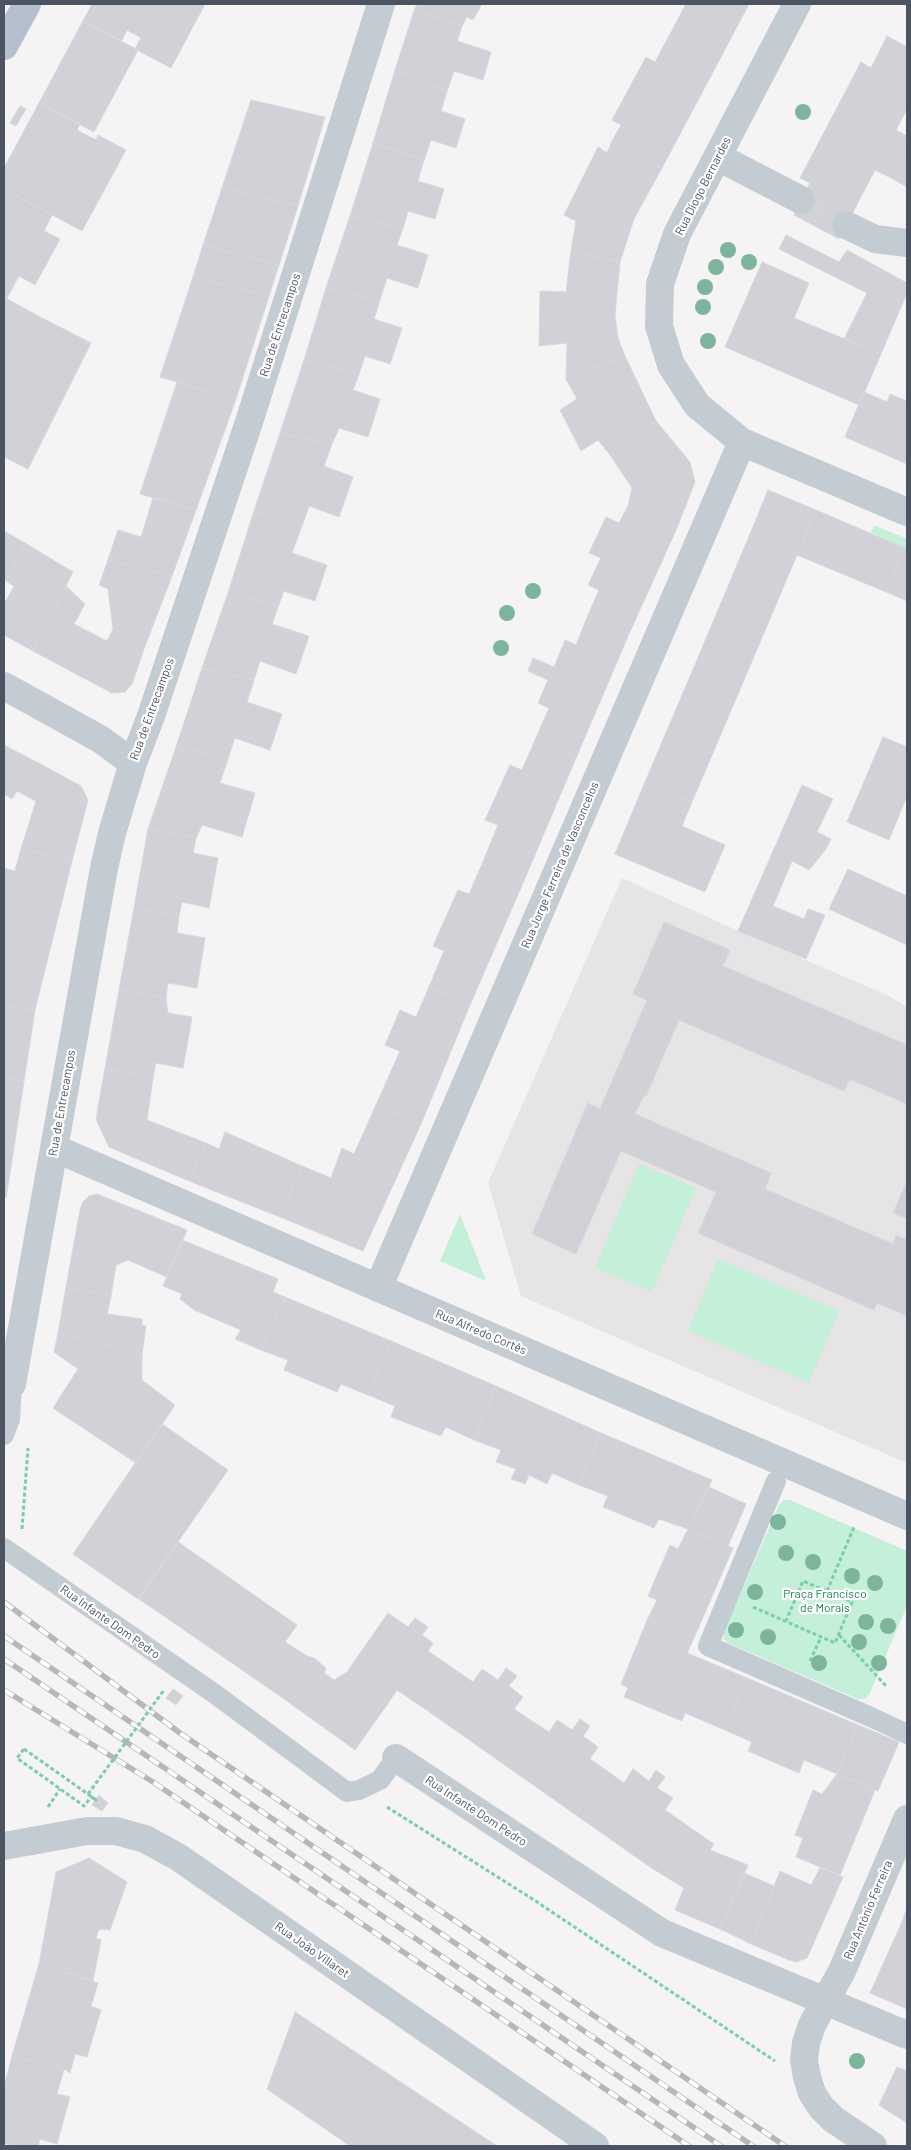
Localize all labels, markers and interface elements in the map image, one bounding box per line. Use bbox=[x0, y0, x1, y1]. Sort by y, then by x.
street label: Rua Diogo Bernardes bbox=[672, 134, 734, 238]
street label: Rua de Entrecampos bbox=[257, 272, 303, 378]
street label: Rua de Entrecampos bbox=[127, 656, 177, 762]
street label: Rua Jorge Ferreira de Vasconcelos bbox=[518, 780, 602, 950]
street label: Rua de Entrecampos bbox=[46, 1049, 78, 1157]
street label: Rua Alfredo Cortês bbox=[433, 1306, 529, 1358]
street label: Rua Infante Dom Pedro bbox=[57, 1582, 163, 1662]
park label: Praça Francisco de Morais bbox=[783, 1587, 867, 1615]
street label: Rua Infante Dom Pedro bbox=[422, 1773, 530, 1849]
street label: Rua António Ferreira bbox=[841, 1858, 895, 1962]
street label: Rua João Villaret bbox=[272, 1919, 352, 1981]

